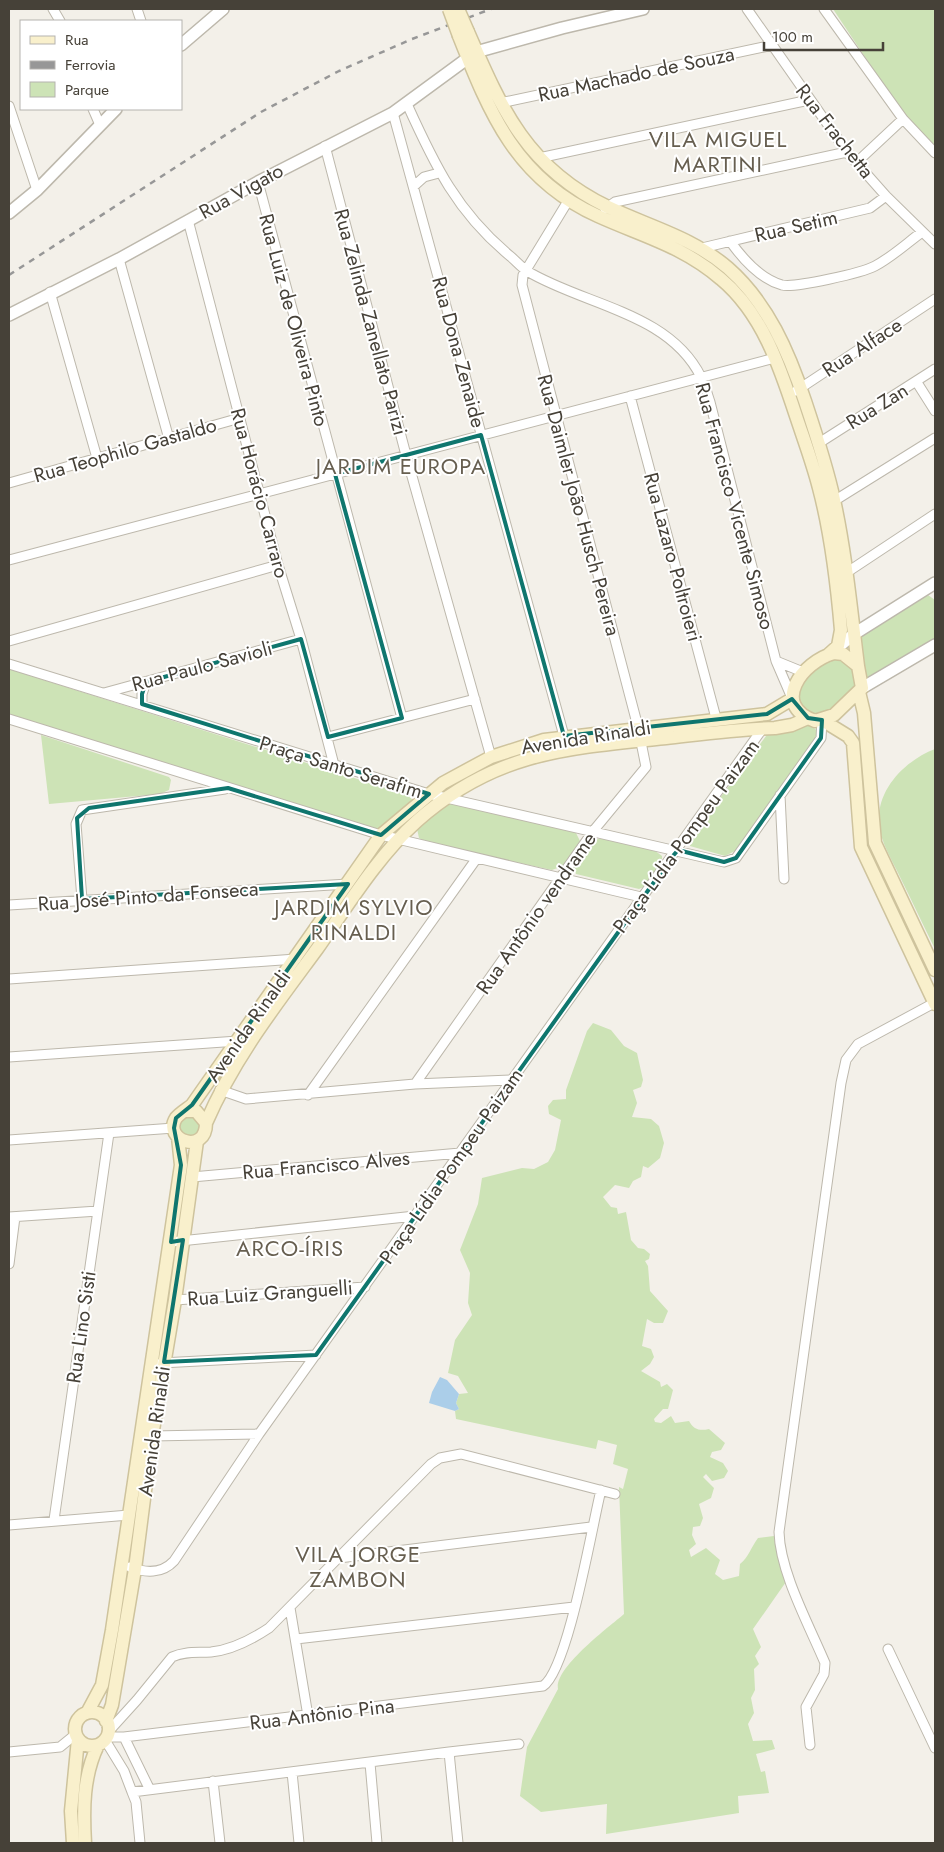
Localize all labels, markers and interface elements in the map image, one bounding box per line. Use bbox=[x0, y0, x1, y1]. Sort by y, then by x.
legend bbox=[20, 20, 182, 110]
scale bar bbox=[764, 20, 883, 52]
text: 100 m bbox=[772, 26, 813, 48]
text: Rua bbox=[65, 29, 89, 51]
street label: Rua Machado de Souza bbox=[535, 40, 737, 109]
text: Ferrovia bbox=[65, 54, 116, 76]
street label: Rua Frachetta bbox=[788, 78, 881, 185]
text: Parque bbox=[65, 79, 109, 101]
district label: VILA MIGUEL MARTINI bbox=[649, 123, 787, 180]
street label: Rua Vigato bbox=[194, 156, 289, 227]
street label: Rua Setim bbox=[752, 203, 840, 250]
street label: Rua Zelinda Zanellato Parizi bbox=[326, 206, 415, 439]
street label: Rua Luiz de Oliveira Pinto bbox=[251, 211, 336, 430]
street label: Rua Dona Zenaide bbox=[424, 273, 493, 431]
street label: Rua Alface bbox=[816, 311, 908, 384]
street label: Rua Daimler João Husch Pereira bbox=[530, 371, 627, 639]
street label: Rua Zan bbox=[841, 376, 914, 437]
street label: Rua Francisco Vicente Simoso bbox=[688, 379, 782, 633]
street label: Rua Horácio Carraro bbox=[223, 405, 296, 581]
street label: Rua Teophilo Gastaldo bbox=[30, 410, 220, 490]
district label: JARDIM EUROPA bbox=[313, 450, 486, 482]
street label: Rua Lazaro Poltroieri bbox=[636, 469, 709, 645]
street label: Rua Paulo Savioli bbox=[129, 634, 276, 699]
street label: Avenida Rinaldi bbox=[519, 713, 653, 762]
street label: Praça Santo Serafim bbox=[256, 729, 426, 806]
street label: Praça Lídia Pompeu Paizam bbox=[606, 733, 767, 939]
street label: Rua Antônio vendrame bbox=[469, 826, 603, 1000]
street label: Rua José Pinto da Fonseca bbox=[37, 874, 259, 919]
district label: JARDIM SYLVIO RINALDI bbox=[271, 891, 434, 948]
street label: Avenida Rinaldi bbox=[199, 964, 298, 1088]
street label: Praça Lídia Pompeu Paizam bbox=[373, 1062, 530, 1270]
street label: Rua Francisco Alves bbox=[241, 1144, 411, 1187]
district label: ARCO-ÍRIS bbox=[236, 1232, 344, 1264]
street label: Rua Lino Sisti bbox=[59, 1269, 104, 1385]
street label: Rua Luiz Granguelli bbox=[186, 1273, 354, 1314]
street label: Avenida Rinaldi bbox=[131, 1364, 178, 1498]
district label: VILA JORGE ZAMBON bbox=[295, 1538, 421, 1595]
street label: Rua Antônio Pina bbox=[248, 1691, 396, 1738]

